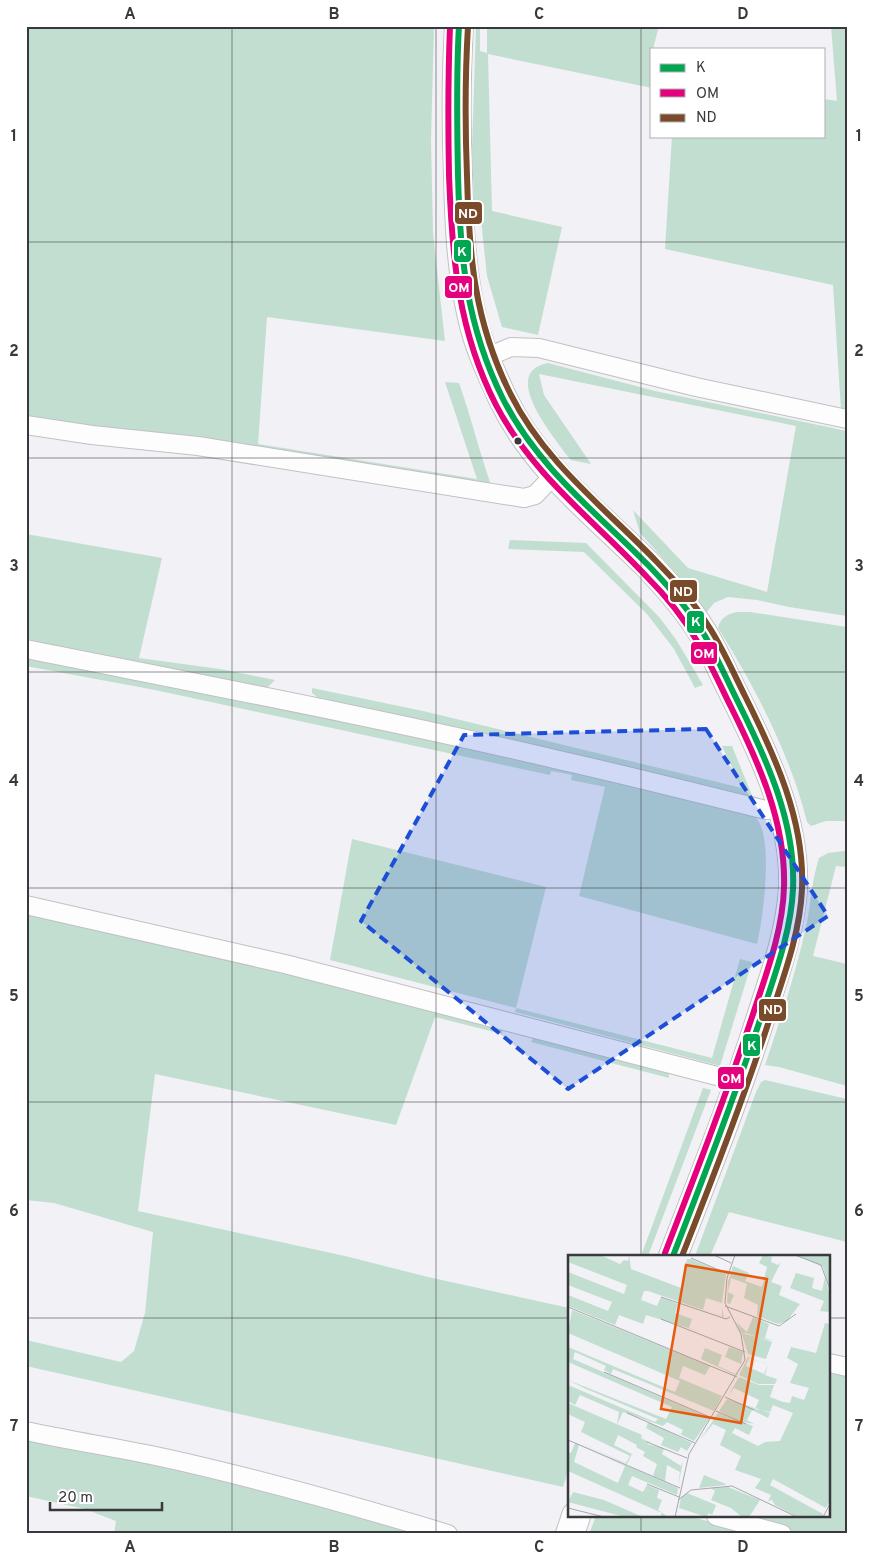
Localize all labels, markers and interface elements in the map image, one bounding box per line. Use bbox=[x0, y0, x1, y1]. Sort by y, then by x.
text: A bbox=[124, 5, 136, 25]
text: B bbox=[328, 5, 340, 25]
text: C bbox=[534, 5, 544, 25]
text: D bbox=[737, 5, 749, 25]
legend bbox=[650, 48, 826, 138]
text: K bbox=[696, 59, 706, 78]
text: OM bbox=[696, 85, 719, 104]
text: ND bbox=[696, 109, 717, 128]
text: 1 bbox=[11, 127, 17, 147]
text: 1 bbox=[856, 127, 862, 147]
line badge: ND bbox=[454, 201, 483, 225]
text: ND bbox=[458, 206, 478, 223]
line badge: K bbox=[453, 239, 472, 263]
text: K bbox=[457, 244, 467, 261]
line badge: OM bbox=[444, 275, 473, 299]
text: OM bbox=[448, 280, 470, 297]
text: 2 bbox=[9, 342, 19, 362]
text: 2 bbox=[854, 342, 864, 362]
unlabelled marker bbox=[513, 436, 523, 446]
text: 3 bbox=[9, 557, 19, 577]
text: 3 bbox=[854, 557, 864, 577]
line badge: ND bbox=[669, 579, 698, 603]
text: ND bbox=[673, 584, 693, 601]
line badge: K bbox=[686, 610, 705, 634]
text: K bbox=[691, 614, 701, 631]
line badge: OM bbox=[690, 641, 718, 665]
text: OM bbox=[693, 646, 715, 663]
text: 4 bbox=[9, 772, 19, 792]
text: 4 bbox=[854, 772, 864, 792]
text: 5 bbox=[9, 987, 19, 1007]
text: 5 bbox=[854, 987, 864, 1007]
line badge: ND bbox=[758, 998, 787, 1022]
text: ND bbox=[763, 1002, 783, 1019]
line badge: K bbox=[742, 1033, 761, 1057]
text: K bbox=[747, 1038, 757, 1055]
line badge: OM bbox=[717, 1066, 745, 1090]
text: OM bbox=[720, 1071, 742, 1088]
text: 6 bbox=[9, 1202, 19, 1222]
text: 6 bbox=[854, 1202, 864, 1222]
inset map bbox=[568, 1255, 830, 1518]
text: 7 bbox=[10, 1417, 18, 1437]
text: 7 bbox=[855, 1417, 863, 1437]
scale bar bbox=[50, 1480, 162, 1512]
text: 20 m bbox=[58, 1489, 93, 1508]
text: A bbox=[124, 1538, 136, 1558]
text: B bbox=[328, 1538, 340, 1558]
text: C bbox=[534, 1538, 544, 1558]
text: D bbox=[737, 1538, 749, 1558]

